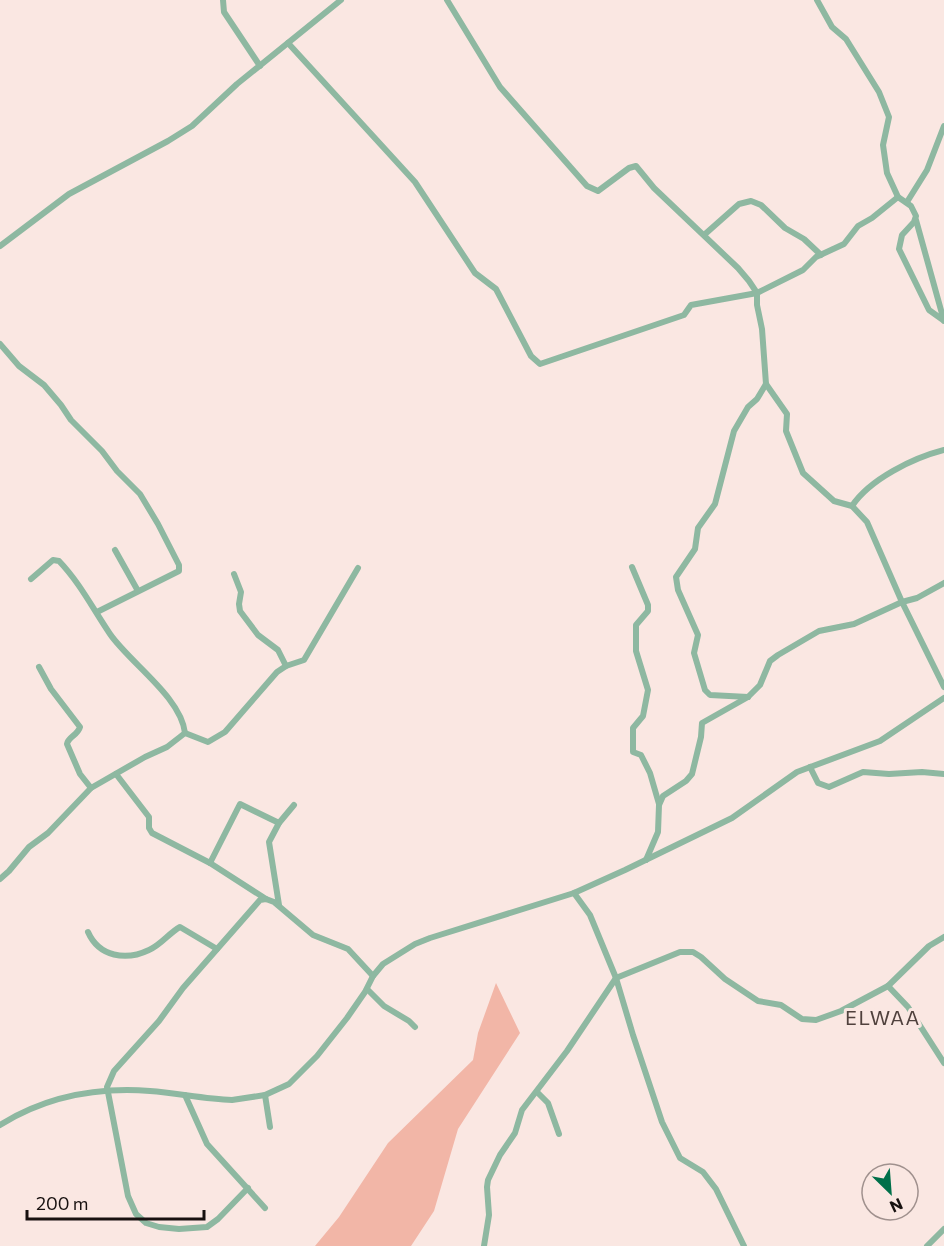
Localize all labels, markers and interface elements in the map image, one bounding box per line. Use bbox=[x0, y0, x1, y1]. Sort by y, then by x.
district label: ELWAA bbox=[845, 1005, 921, 1029]
north arrow bbox=[860, 1162, 920, 1222]
scale bar bbox=[27, 1183, 204, 1221]
text: 200 m bbox=[36, 1192, 89, 1214]
text: N bbox=[887, 1195, 906, 1217]

